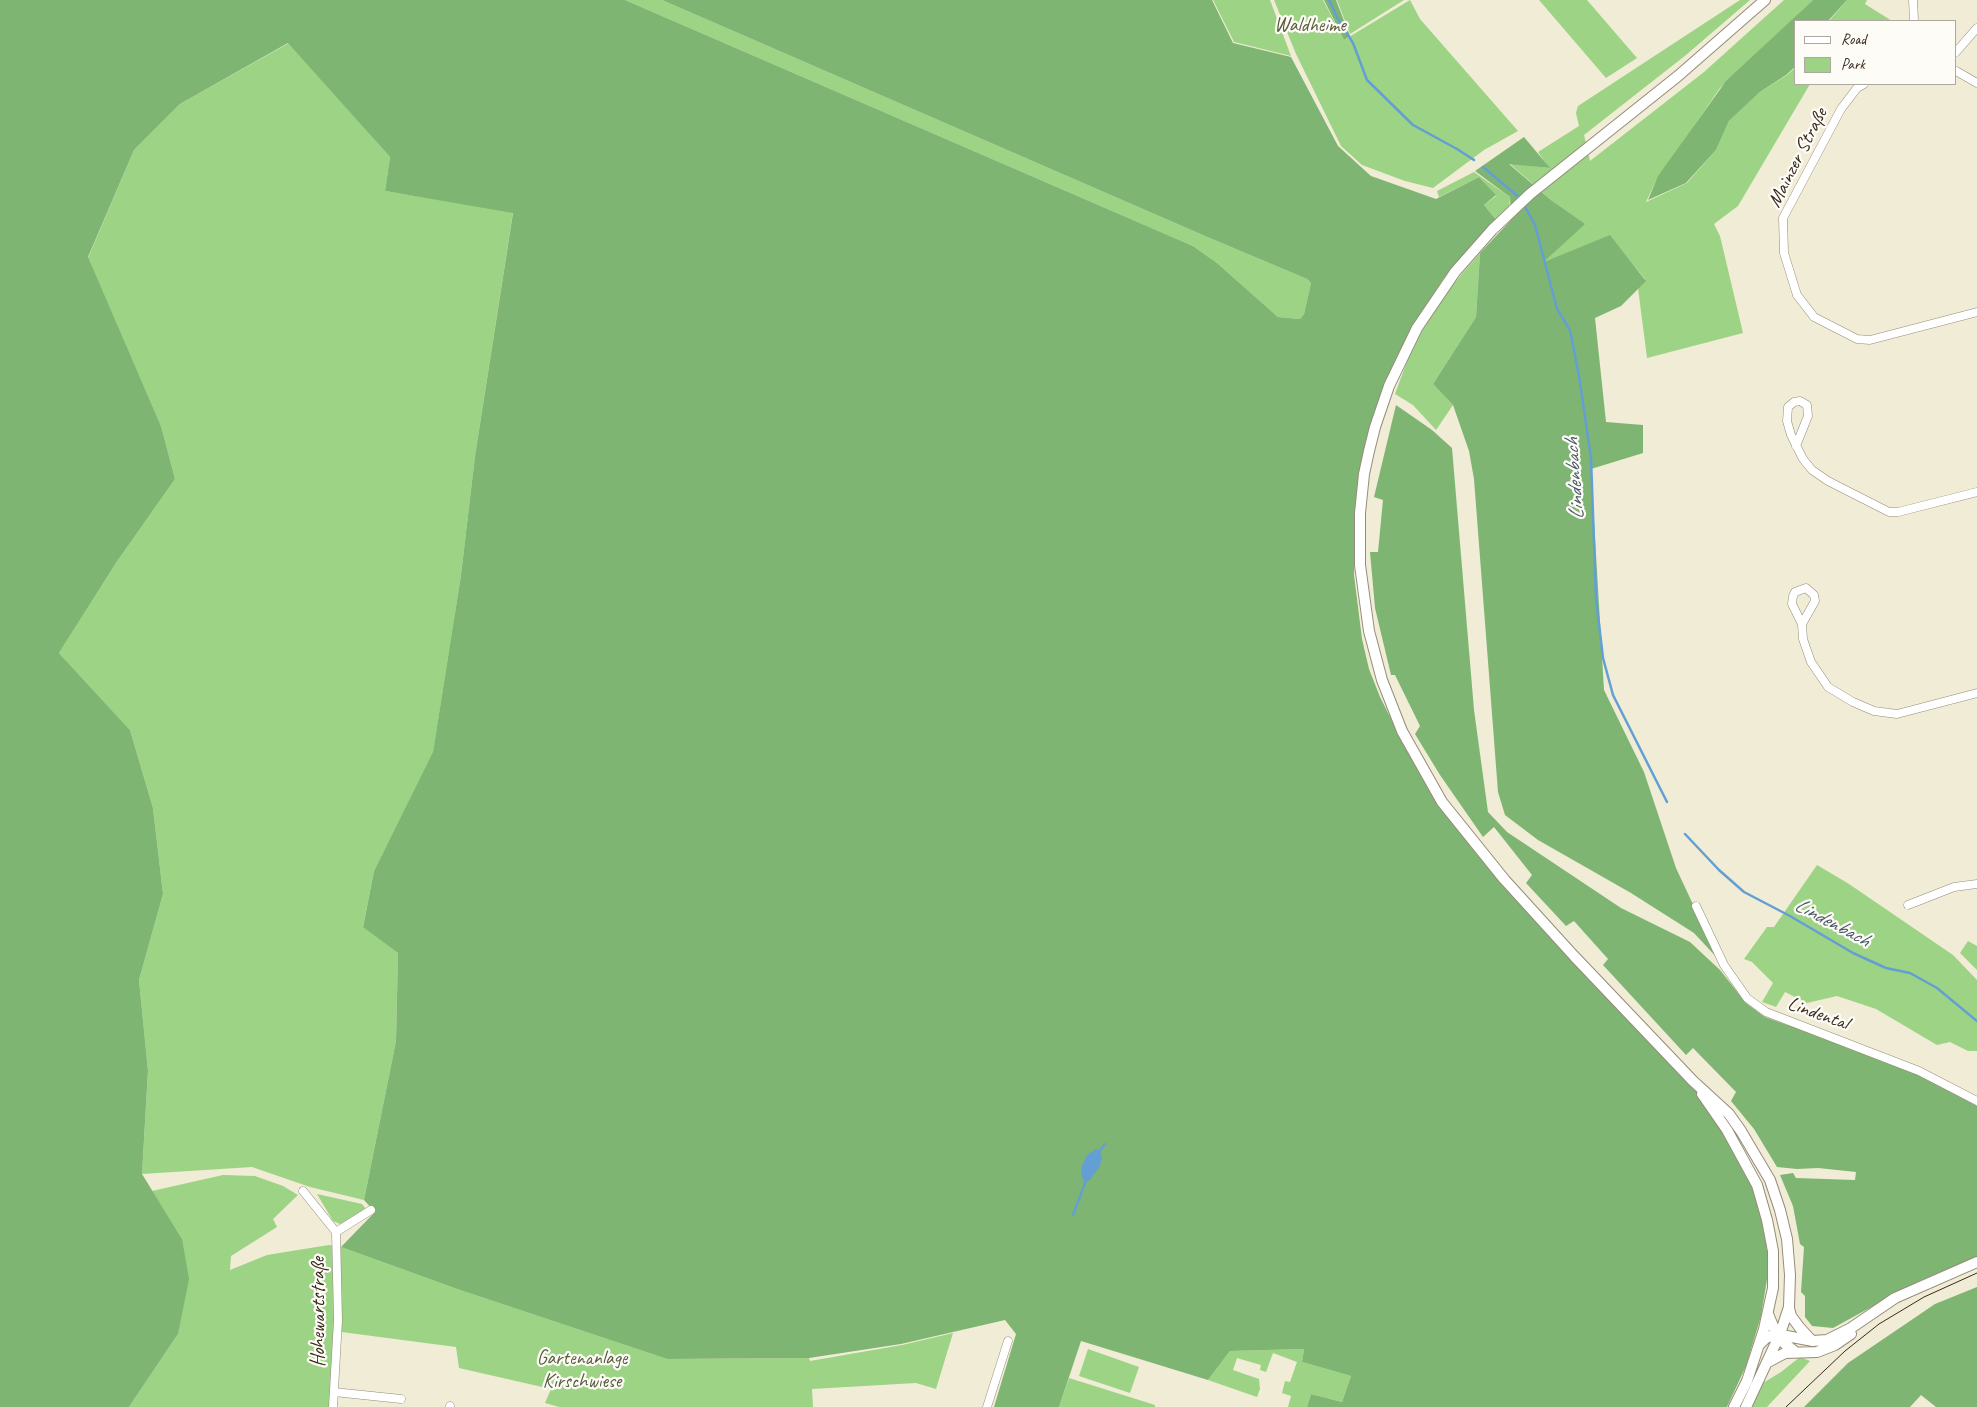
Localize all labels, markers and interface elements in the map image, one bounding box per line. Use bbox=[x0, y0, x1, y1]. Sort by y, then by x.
park label: Waldheime bbox=[1274, 14, 1346, 38]
legend bbox=[1794, 20, 1957, 85]
text: Road bbox=[1841, 30, 1866, 49]
text: Park bbox=[1841, 55, 1865, 74]
street label: Mainzer Straße bbox=[1763, 105, 1833, 211]
water label: Lindenbach bbox=[1560, 437, 1590, 521]
water label: Lindenbach bbox=[1790, 893, 1874, 953]
street label: Lindental bbox=[1784, 992, 1852, 1036]
street label: Hohewartstraße bbox=[307, 1257, 331, 1367]
park label: Gartenanlage Kirschwiese bbox=[537, 1347, 627, 1394]

